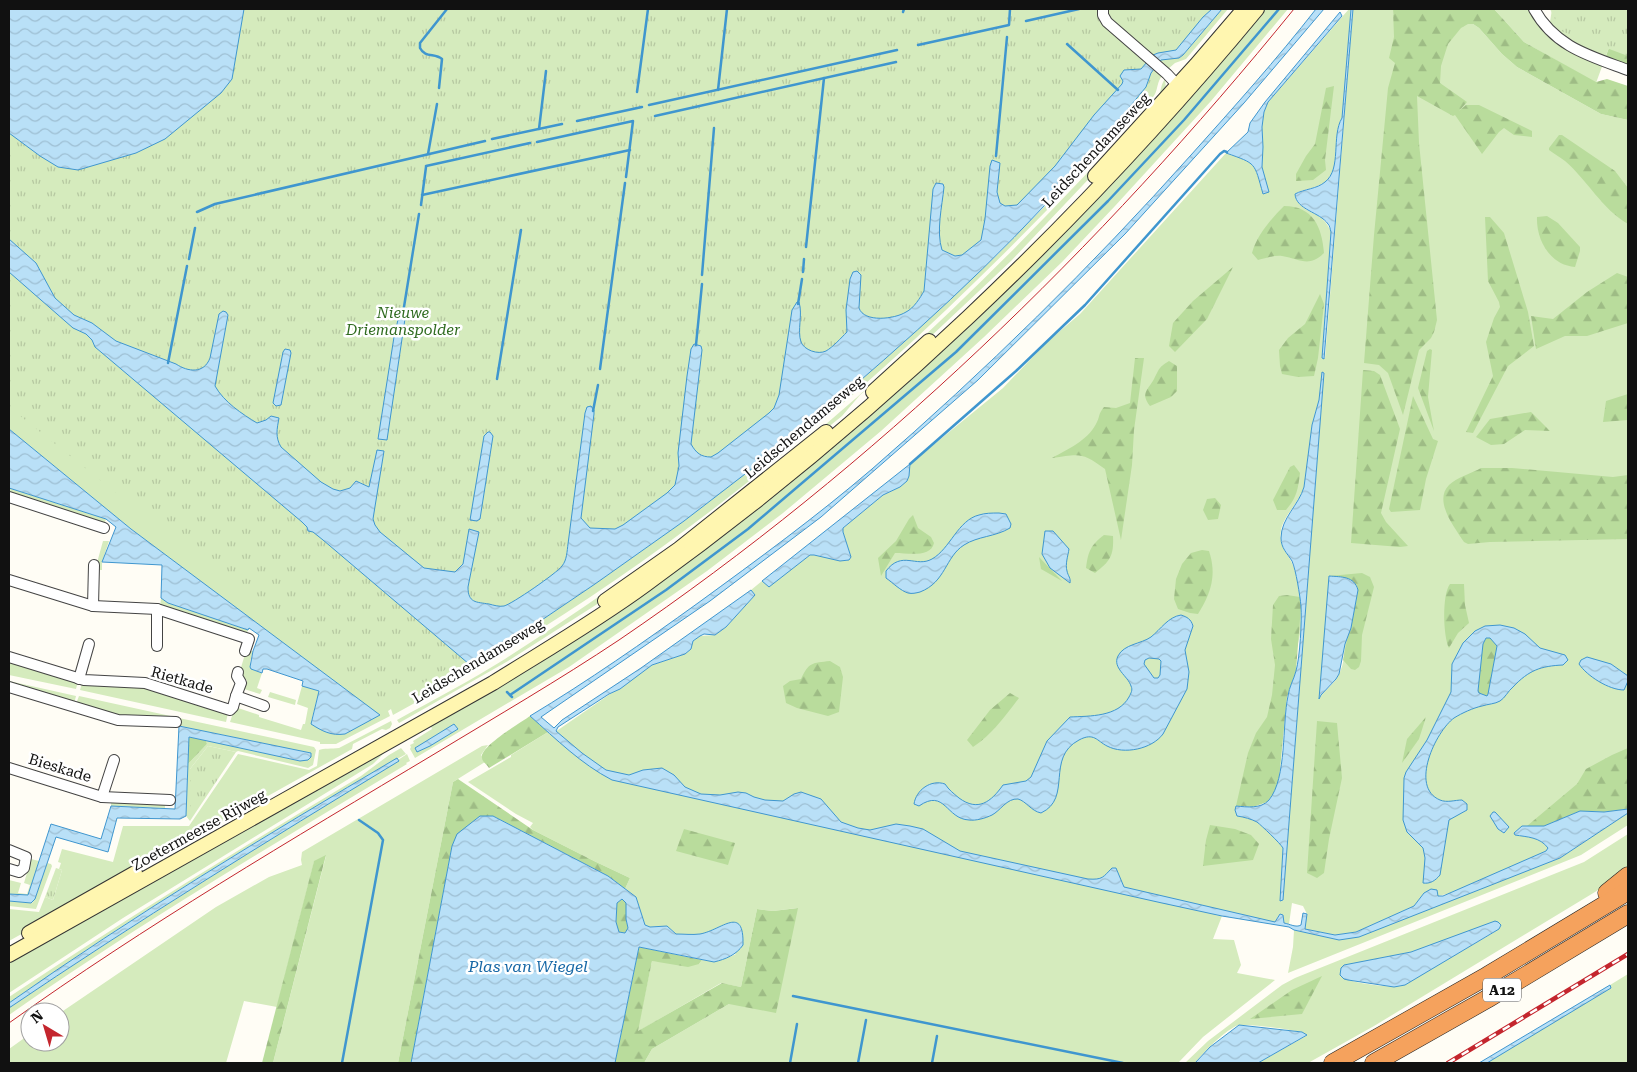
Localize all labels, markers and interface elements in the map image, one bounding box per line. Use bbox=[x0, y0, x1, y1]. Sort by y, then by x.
street label: Leidschendamseweg bbox=[1038, 89, 1154, 211]
park label: Nieuwe Driemanspolder bbox=[345, 304, 461, 339]
street label: Leidschendamseweg bbox=[741, 371, 868, 482]
street label: Leidschendamseweg bbox=[409, 614, 547, 707]
street label: Rietkade bbox=[149, 663, 215, 697]
street label: Bieskade bbox=[26, 750, 94, 786]
street label: Zoetermeerse Rijweg bbox=[129, 785, 270, 874]
water label: Plas van Wiegel bbox=[467, 957, 588, 976]
road number: A12 bbox=[1483, 978, 1521, 1002]
north arrow bbox=[20, 1002, 70, 1052]
text: N bbox=[28, 1007, 46, 1026]

